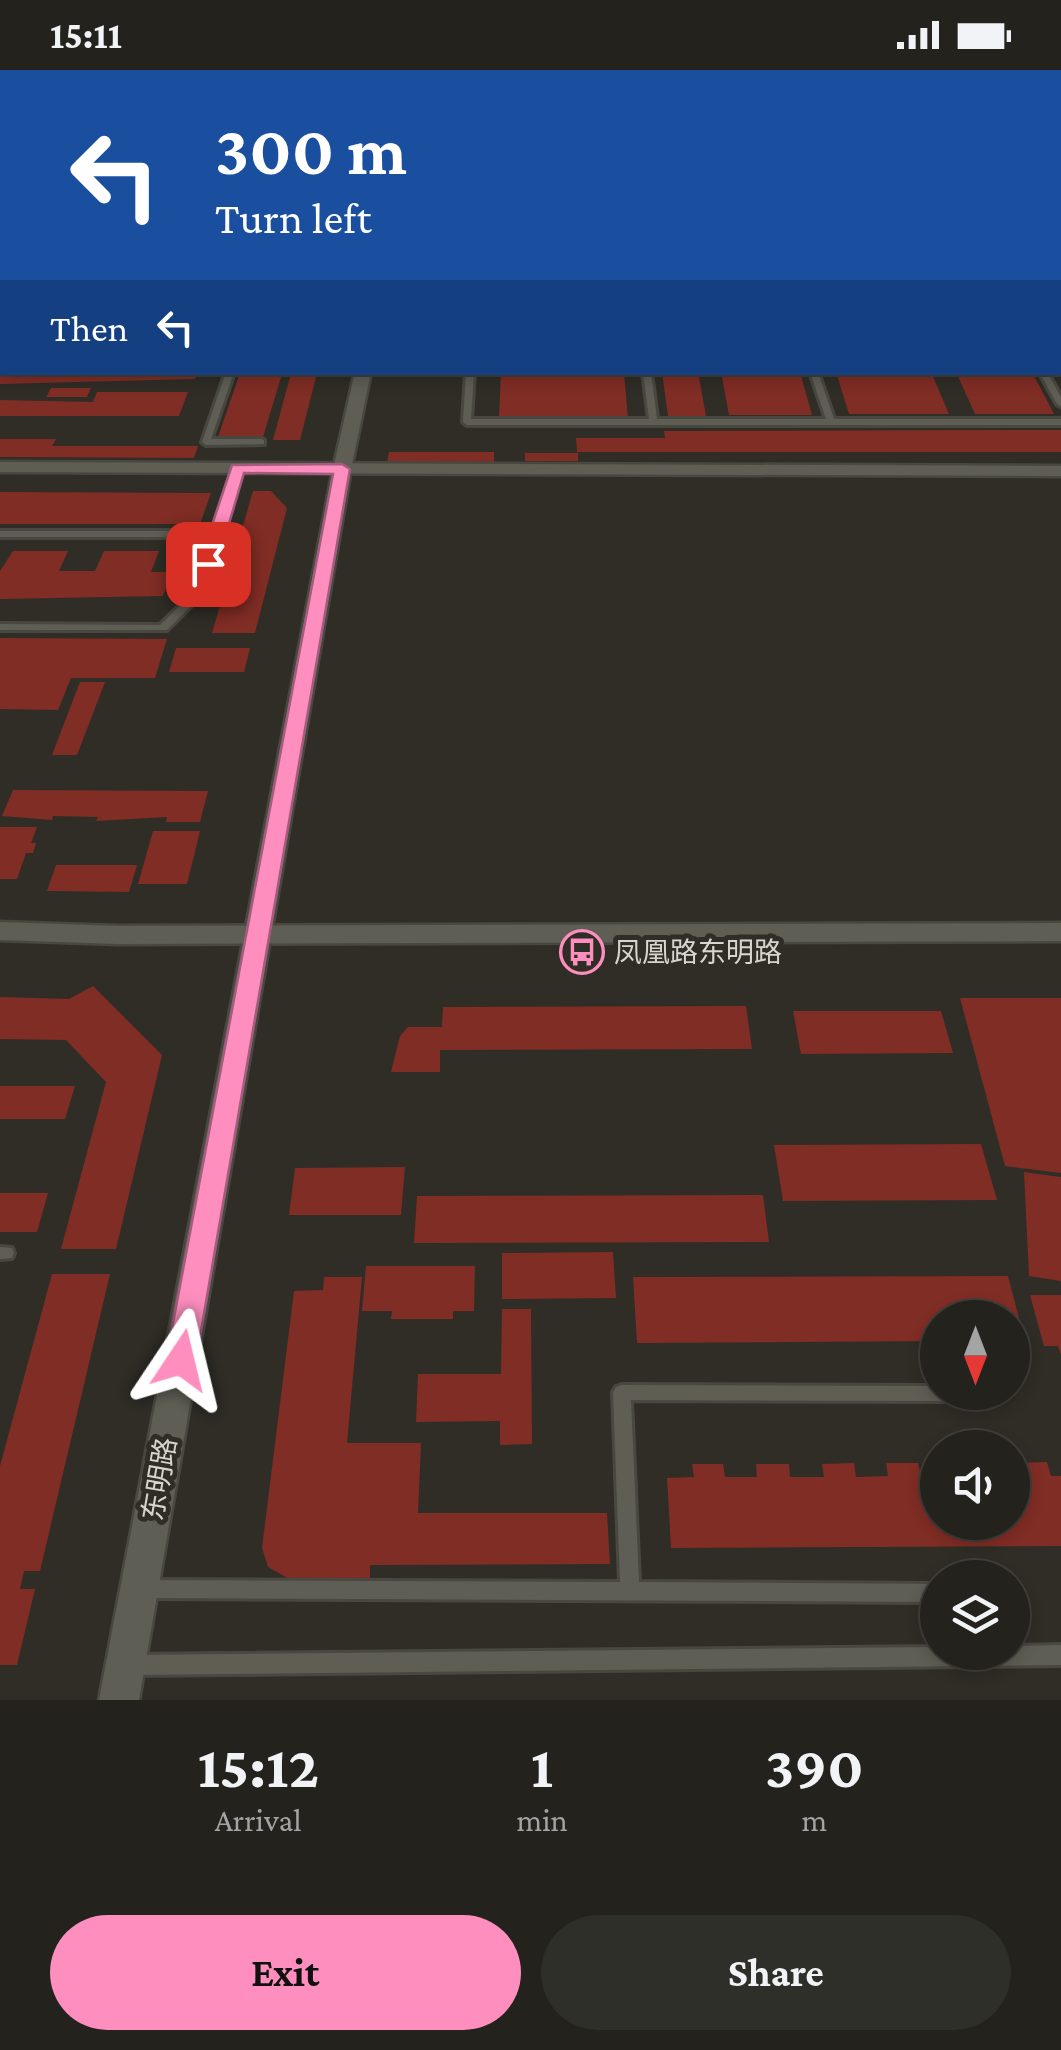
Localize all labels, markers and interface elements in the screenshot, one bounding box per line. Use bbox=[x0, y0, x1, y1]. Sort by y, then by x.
text: 15:11 bbox=[50, 14, 122, 56]
icon: left bbox=[50, 110, 180, 240]
text: 300 m bbox=[215, 111, 407, 189]
text: Turn left bbox=[215, 193, 372, 243]
icon: left bbox=[148, 300, 203, 355]
text: Then bbox=[50, 307, 128, 349]
pin bbox=[166, 522, 251, 607]
icon: arrive bbox=[181, 537, 236, 592]
bus stop icon: 凤凰路东明路 bbox=[559, 929, 605, 975]
place label: 凤凰路东明路 bbox=[614, 937, 782, 968]
north arrow bbox=[920, 1300, 1030, 1410]
map controls bbox=[920, 1300, 1030, 1670]
position arrow bbox=[129, 1308, 233, 1412]
button: sound bbox=[920, 1430, 1030, 1540]
street label: 东明路 bbox=[137, 1435, 182, 1523]
button: layers bbox=[920, 1560, 1030, 1670]
text: 15:12 bbox=[197, 1733, 319, 1800]
text: 1 bbox=[531, 1733, 553, 1800]
text: 390 bbox=[765, 1733, 864, 1800]
text: Arrival bbox=[215, 1802, 302, 1838]
text: min bbox=[516, 1802, 568, 1838]
text: m bbox=[801, 1802, 827, 1838]
button: Exit bbox=[50, 1915, 521, 2030]
button: Share bbox=[541, 1915, 1011, 2030]

